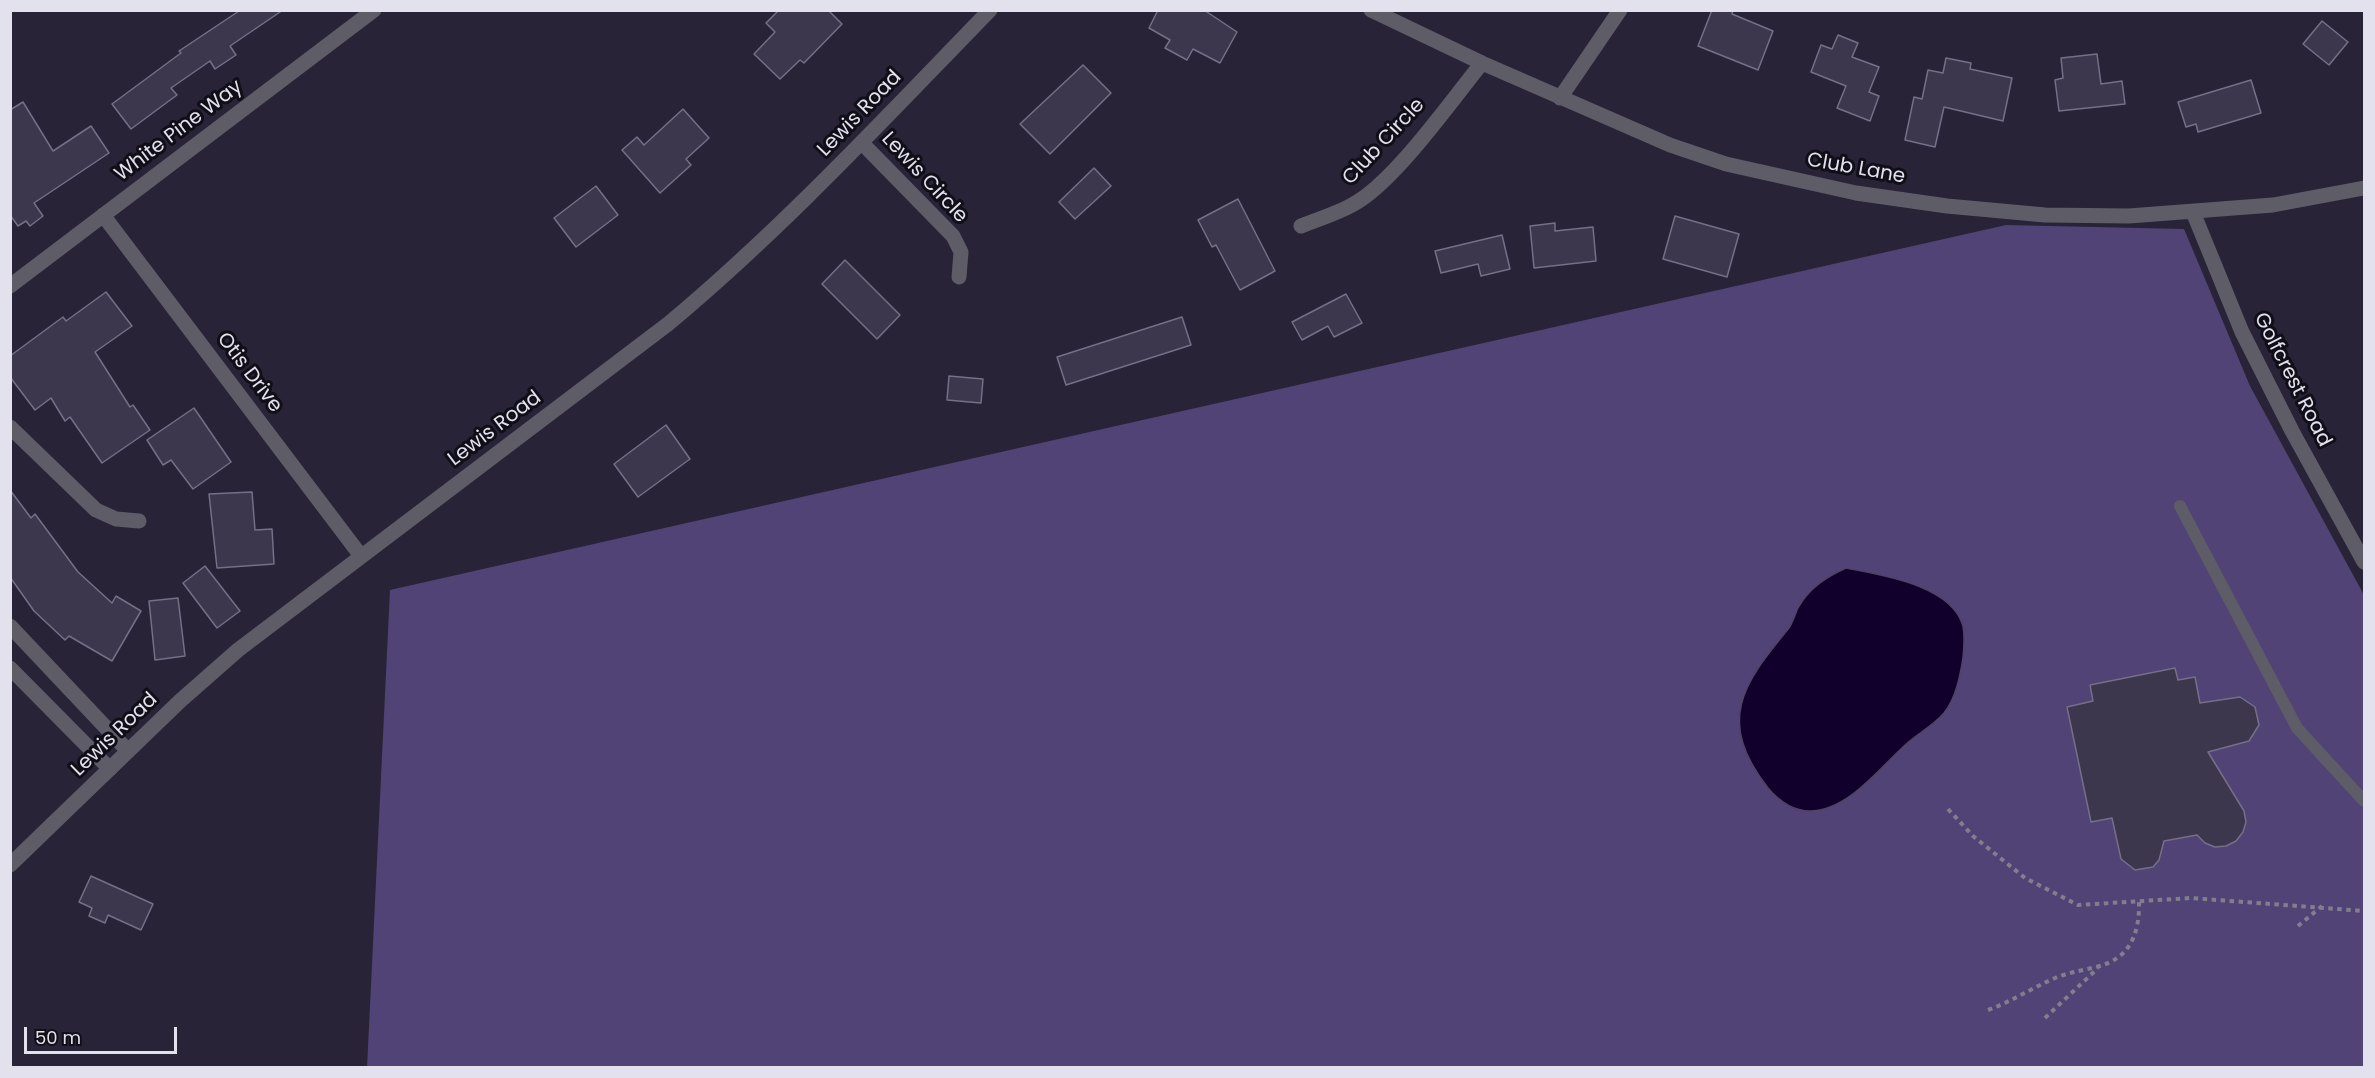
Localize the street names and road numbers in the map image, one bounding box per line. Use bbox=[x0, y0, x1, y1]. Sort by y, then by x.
street label: Lewis Road bbox=[813, 66, 907, 162]
street label: White Pine Way bbox=[110, 75, 248, 187]
street label: Club Circle bbox=[1338, 94, 1430, 190]
street label: Lewis Circle bbox=[876, 128, 972, 228]
street label: Club Lane bbox=[1805, 149, 1907, 189]
street label: Golfcrest Road bbox=[2248, 309, 2336, 451]
street label: Otis Drive bbox=[211, 328, 287, 418]
street label: Lewis Road bbox=[444, 386, 546, 472]
street label: Lewis Road bbox=[67, 688, 163, 782]

